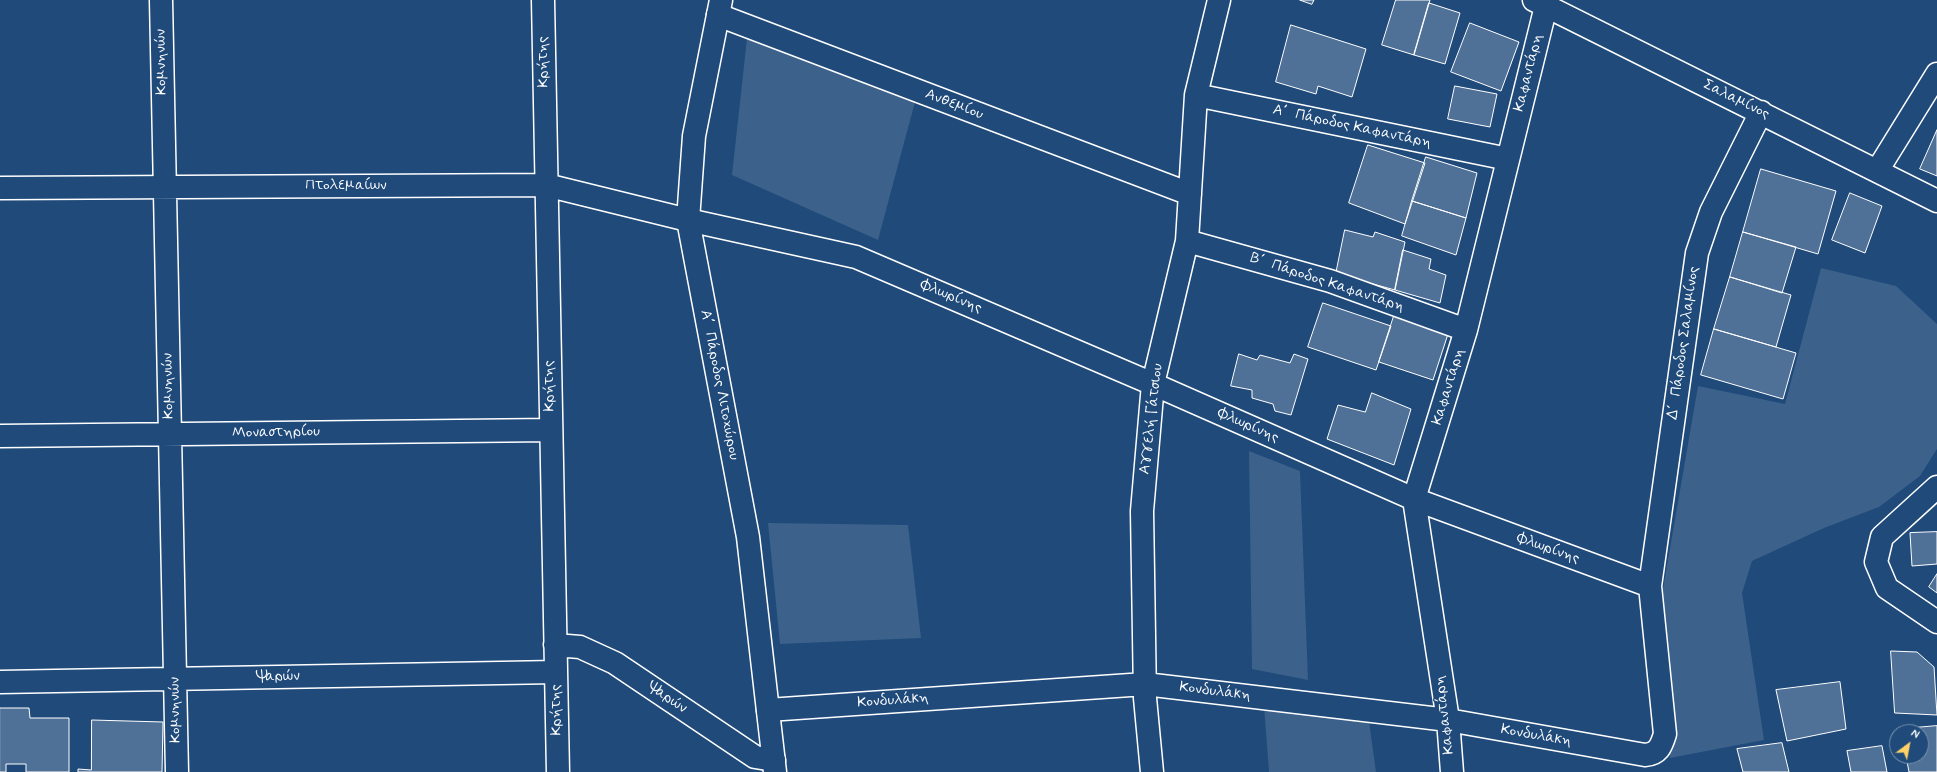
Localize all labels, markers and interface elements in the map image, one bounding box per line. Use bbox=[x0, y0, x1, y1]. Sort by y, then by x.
street label: Κομνηνών bbox=[152, 29, 172, 95]
street label: Καφαντάρη bbox=[1511, 32, 1547, 114]
street label: Κρήτης bbox=[535, 36, 553, 88]
street label: Σαλαμίνος bbox=[1700, 76, 1772, 124]
street label: Ανθεμίου bbox=[922, 86, 986, 124]
street label: Α΄ Πάροδος Καφαντάρη bbox=[1271, 101, 1433, 153]
street label: Πτολεμαίων bbox=[305, 177, 387, 195]
street label: Β΄ Πάροδος Καφαντάρη bbox=[1248, 250, 1406, 316]
street label: Δ΄ Πάροδος Σαλαμίνος bbox=[1664, 265, 1704, 421]
street label: Φλωρίνης bbox=[917, 276, 985, 318]
street label: Α΄ Πάροδος Λιτοχώρου bbox=[696, 308, 742, 462]
street label: Καφαντάρη bbox=[1429, 347, 1469, 427]
street label: Κομνηνών bbox=[159, 353, 179, 419]
street label: Κρήτης bbox=[541, 360, 559, 412]
street label: Αγγελή Γάτσιου bbox=[1136, 363, 1168, 475]
street label: Φλωρίνης bbox=[1215, 405, 1281, 447]
street label: Μοναστηρίου bbox=[232, 423, 320, 443]
street label: Φλωρίνης bbox=[1514, 529, 1582, 569]
street label: Ψαρών bbox=[256, 668, 300, 686]
street label: Καφαντάρη bbox=[1431, 675, 1459, 755]
street label: Κομνηνών bbox=[166, 677, 186, 743]
street label: Ψαρών bbox=[644, 678, 690, 718]
street label: Κονδυλάκη bbox=[1178, 679, 1252, 705]
street label: Κρήτης bbox=[548, 684, 566, 736]
street label: Κονδυλάκη bbox=[857, 690, 929, 712]
street label: Κονδυλάκη bbox=[1499, 721, 1573, 751]
north arrow bbox=[1889, 724, 1929, 764]
text: N bbox=[1908, 727, 1922, 743]

